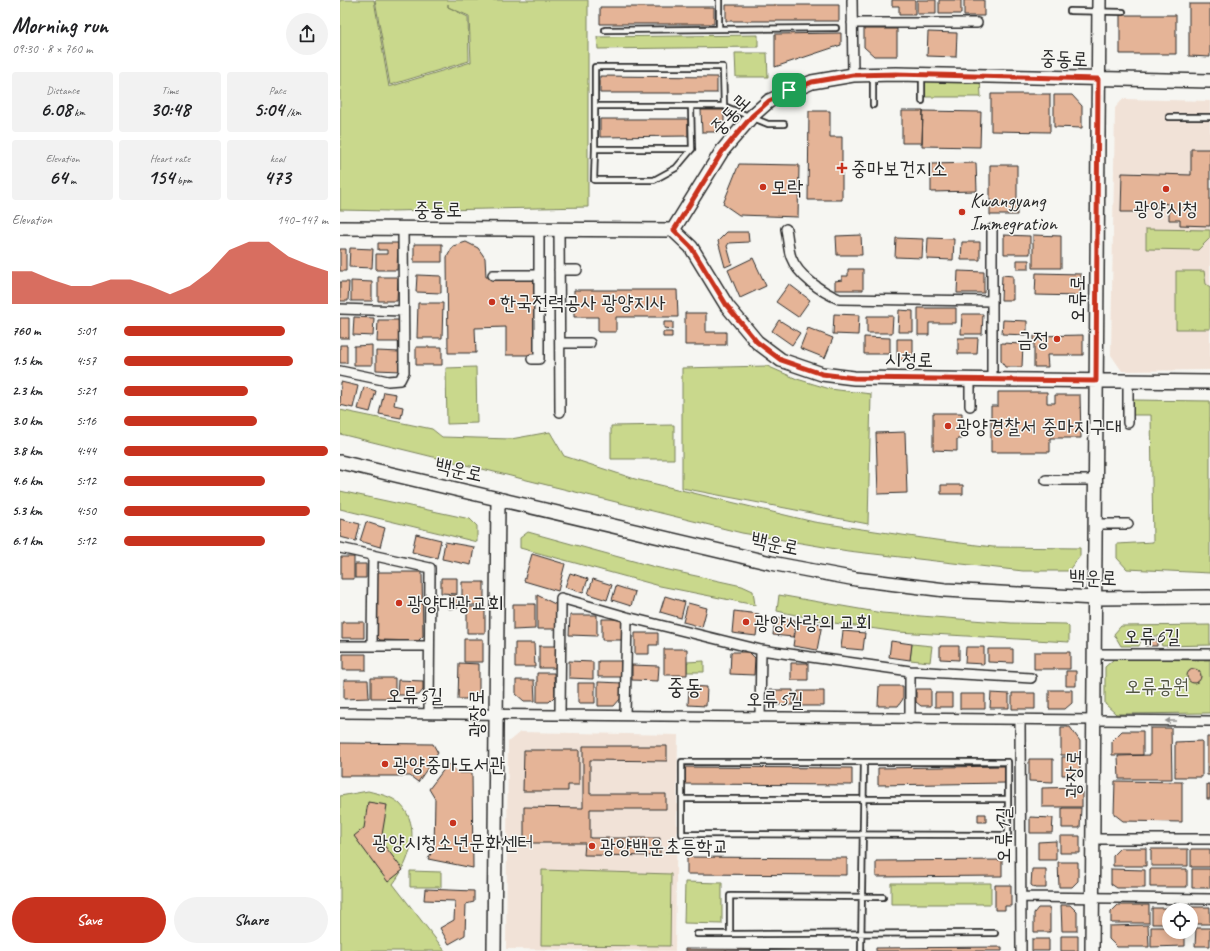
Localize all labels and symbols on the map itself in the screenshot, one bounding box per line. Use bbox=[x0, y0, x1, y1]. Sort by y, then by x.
street label: 중동로 bbox=[1039, 45, 1089, 72]
pin bbox=[772, 73, 806, 107]
street label: 중동로 bbox=[705, 88, 756, 141]
place label: 중마보건지소 bbox=[851, 156, 948, 181]
marker: 중마보건지소 bbox=[836, 162, 848, 174]
place label: 모락 bbox=[771, 175, 803, 200]
marker: 모락 bbox=[758, 182, 768, 192]
marker: 광양시청 bbox=[1161, 184, 1171, 194]
place label: Kwangyang Immegration bbox=[970, 188, 1058, 236]
place label: 광양시청 bbox=[1134, 196, 1198, 221]
street label: 중동로 bbox=[414, 197, 462, 222]
marker: Kwangyang Immegration bbox=[957, 207, 967, 217]
street label: 오류로 bbox=[1065, 275, 1090, 323]
place label: 한국전력공사 광양지사 bbox=[500, 290, 666, 315]
marker: 한국전력공사 광양지사 bbox=[487, 297, 497, 307]
place label: 금정 bbox=[1017, 327, 1049, 352]
marker: 금정 bbox=[1052, 334, 1062, 344]
street label: 시청로 bbox=[885, 347, 933, 372]
place label: 광양경찰서 중마지구대 bbox=[956, 414, 1122, 439]
marker: 광양경찰서 중마지구대 bbox=[943, 421, 953, 431]
street label: 백운로 bbox=[433, 452, 485, 487]
street label: 백운로 bbox=[749, 526, 801, 561]
street label: 백운로 bbox=[1068, 564, 1118, 591]
place label: 광양대광교회 bbox=[407, 591, 504, 616]
marker: 광양대광교회 bbox=[394, 598, 404, 608]
place label: 광양사랑의 교회 bbox=[754, 610, 872, 635]
marker: 광양사랑의 교회 bbox=[741, 617, 751, 627]
street label: 오류6길 bbox=[1123, 624, 1181, 649]
district label: 중동 bbox=[667, 673, 703, 701]
park label: 오류공원 bbox=[1125, 674, 1189, 699]
street label: 오류5길 bbox=[386, 683, 444, 708]
street label: 오류5길 bbox=[746, 687, 804, 712]
street label: 광장로 bbox=[464, 689, 489, 737]
one-way arrow bbox=[1164, 718, 1177, 724]
street label: 광장로 bbox=[1061, 750, 1086, 798]
place label: 광양중마도서관 bbox=[393, 752, 506, 777]
marker: 광양중마도서관 bbox=[380, 759, 390, 769]
street label: 오류1길 bbox=[991, 806, 1016, 864]
marker: 광양시청소년문화센터 bbox=[448, 818, 458, 828]
place label: 광양시청소년문화센터 bbox=[373, 830, 533, 855]
place label: 광양백운초등학교 bbox=[600, 834, 729, 859]
marker: 광양백운초등학교 bbox=[587, 841, 597, 851]

